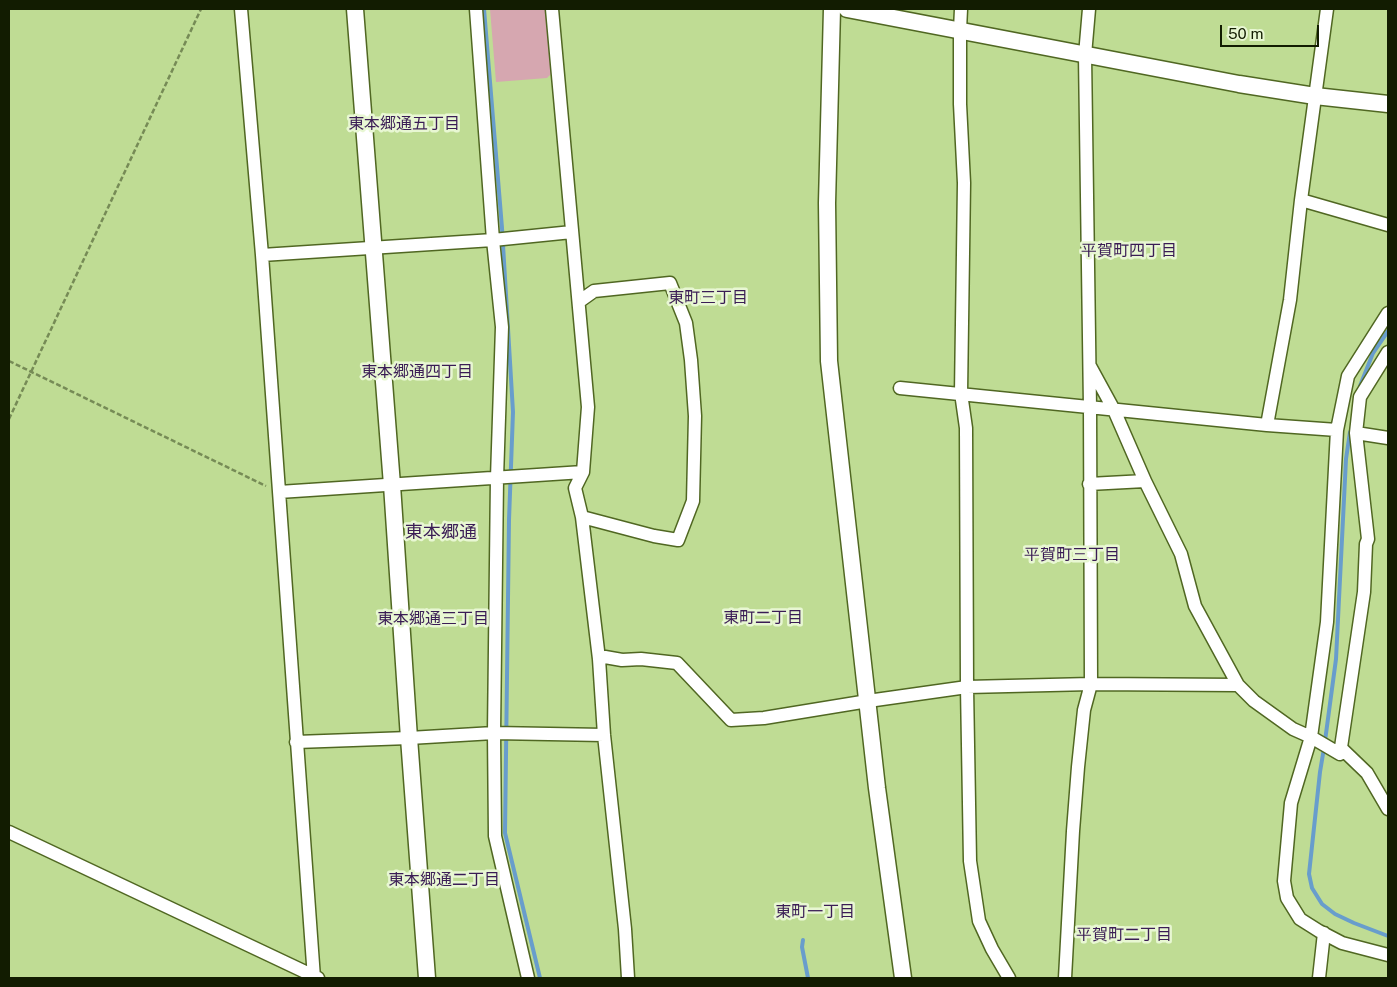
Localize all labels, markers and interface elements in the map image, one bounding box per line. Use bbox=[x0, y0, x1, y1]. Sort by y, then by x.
scale bar bbox=[1222, 15, 1321, 47]
text: 50 m bbox=[1228, 25, 1263, 42]
district label: 東本郷通五丁目 bbox=[348, 114, 460, 134]
district label: 平賀町四丁目 bbox=[1081, 241, 1177, 261]
district label: 東町三丁目 bbox=[668, 288, 748, 308]
district label: 東本郷通四丁目 bbox=[361, 362, 473, 382]
district label: 東本郷通 bbox=[405, 521, 477, 543]
district label: 平賀町三丁目 bbox=[1024, 545, 1120, 565]
district label: 東町二丁目 bbox=[723, 608, 803, 628]
district label: 東本郷通三丁目 bbox=[377, 609, 489, 629]
district label: 東本郷通二丁目 bbox=[388, 870, 500, 890]
district label: 東町一丁目 bbox=[775, 902, 855, 922]
district label: 平賀町二丁目 bbox=[1076, 925, 1172, 945]

